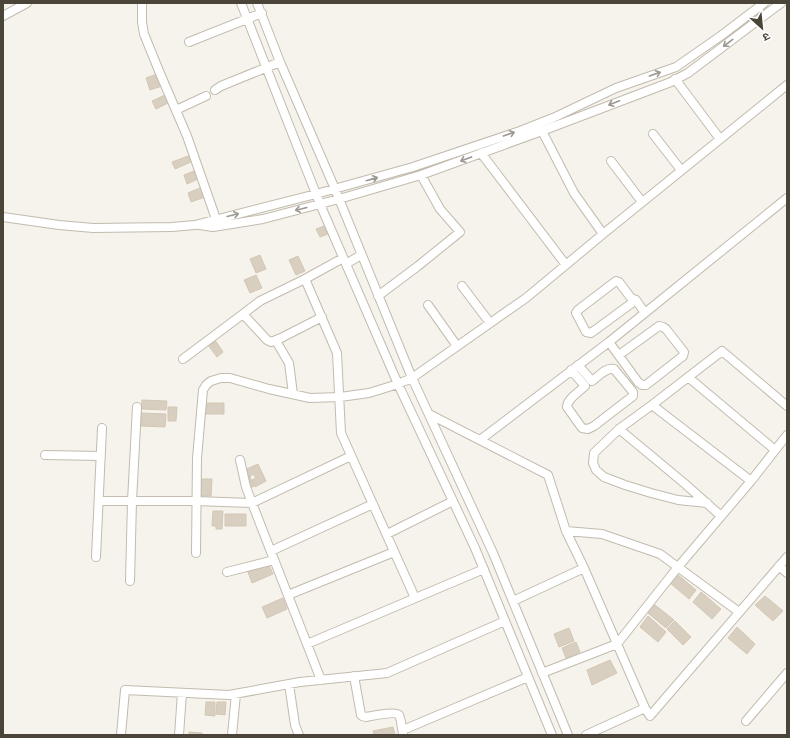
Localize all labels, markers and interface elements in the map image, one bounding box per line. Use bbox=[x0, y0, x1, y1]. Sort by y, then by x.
north arrow bbox=[742, 8, 782, 48]
text: उ bbox=[760, 29, 772, 44]
one-way arrow bbox=[722, 39, 733, 47]
one-way arrow bbox=[649, 70, 661, 78]
one-way arrow bbox=[608, 99, 620, 107]
one-way arrow bbox=[503, 130, 515, 138]
one-way arrow bbox=[460, 156, 473, 163]
one-way arrow bbox=[365, 174, 378, 182]
one-way arrow bbox=[295, 206, 308, 213]
one-way arrow bbox=[226, 210, 239, 218]

